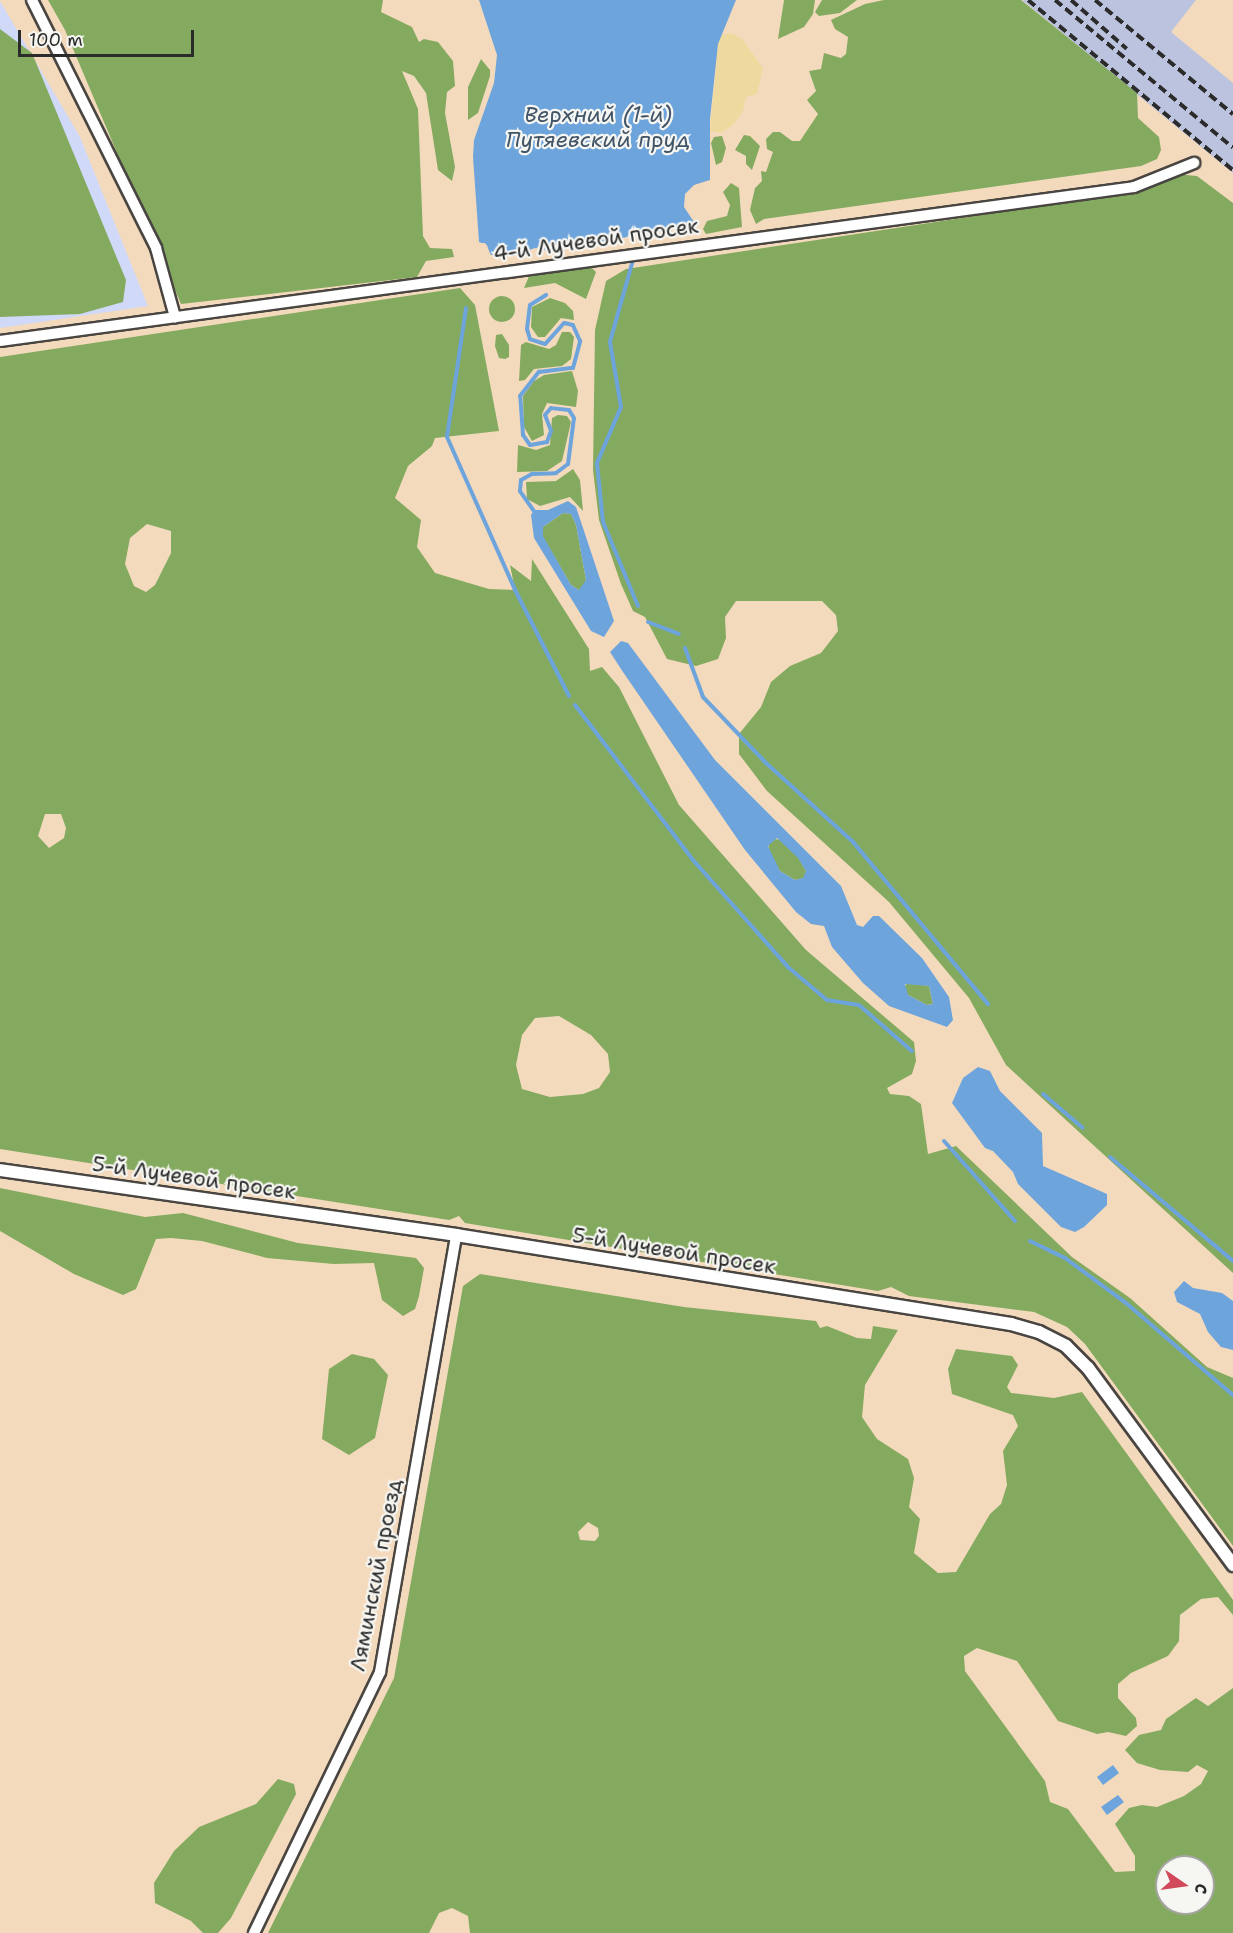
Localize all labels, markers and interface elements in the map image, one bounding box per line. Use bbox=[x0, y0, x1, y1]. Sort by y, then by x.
scale bar bbox=[21, 18, 196, 56]
text: 100 m bbox=[29, 28, 83, 52]
water label: Верхний (1-й) Путяевский пруд bbox=[506, 101, 690, 152]
street label: 4-й Лучевой просек bbox=[492, 213, 700, 267]
street label: 5-й Лучевой просек bbox=[91, 1151, 297, 1205]
street label: 5-й Лучевой просек bbox=[571, 1222, 777, 1280]
street label: Ляминский проезд bbox=[345, 1477, 407, 1673]
north arrow bbox=[1155, 1855, 1215, 1915]
text: С bbox=[1190, 1882, 1212, 1896]

